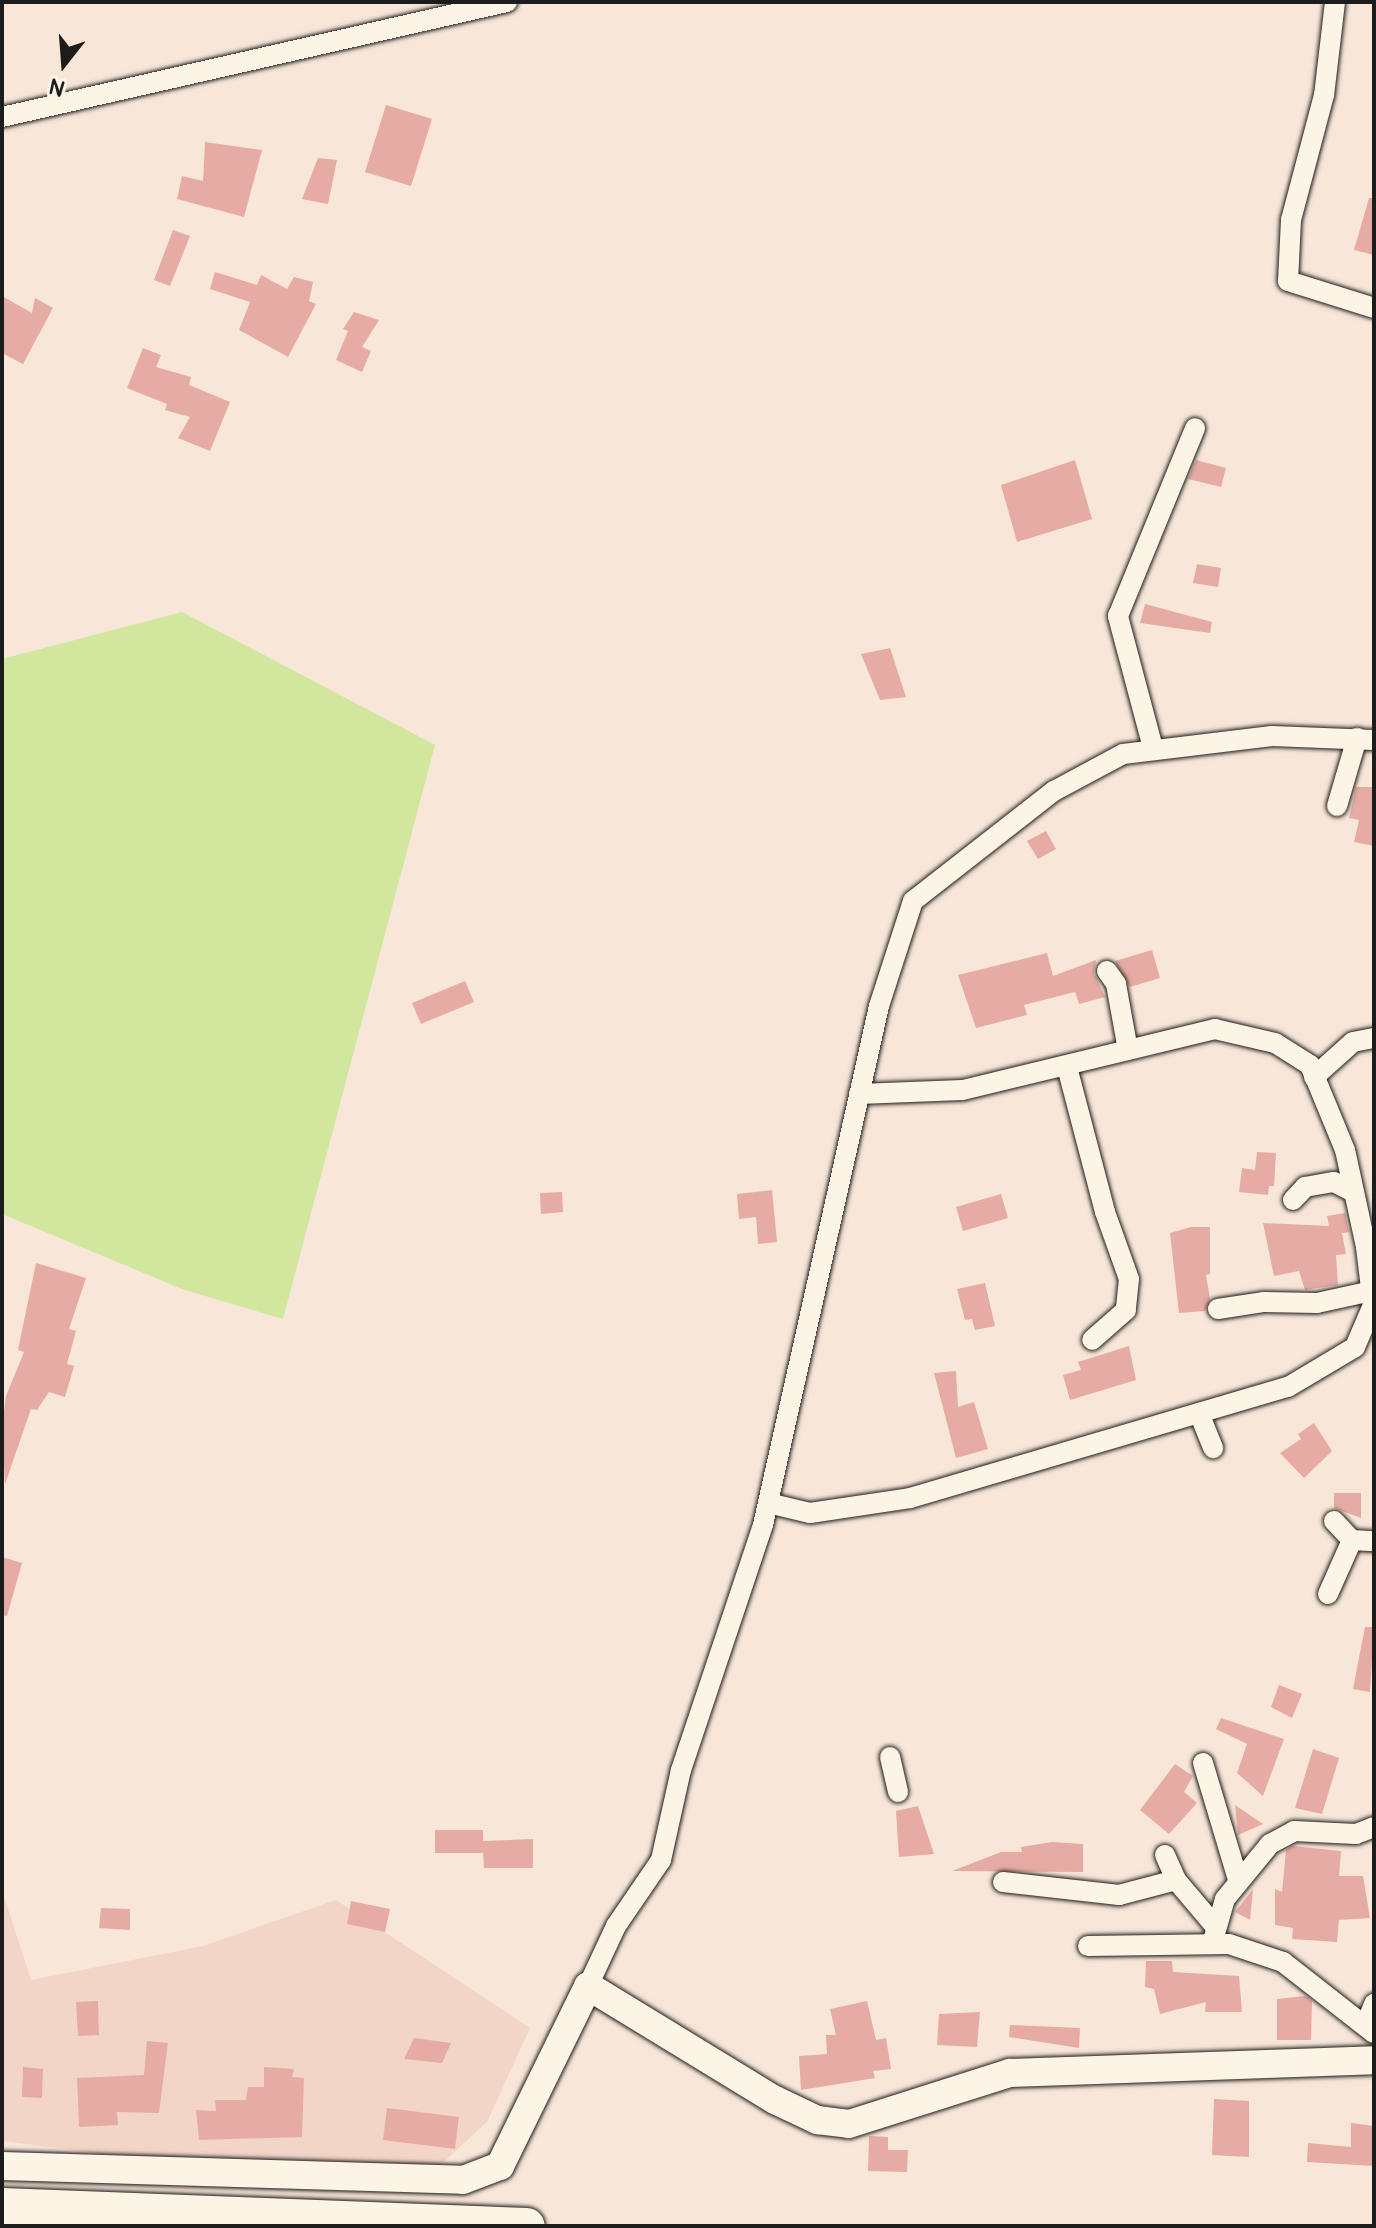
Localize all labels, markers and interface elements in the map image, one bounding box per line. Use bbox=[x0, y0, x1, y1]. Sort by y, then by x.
north arrow bbox=[24, 24, 104, 104]
text: N bbox=[46, 71, 68, 103]

